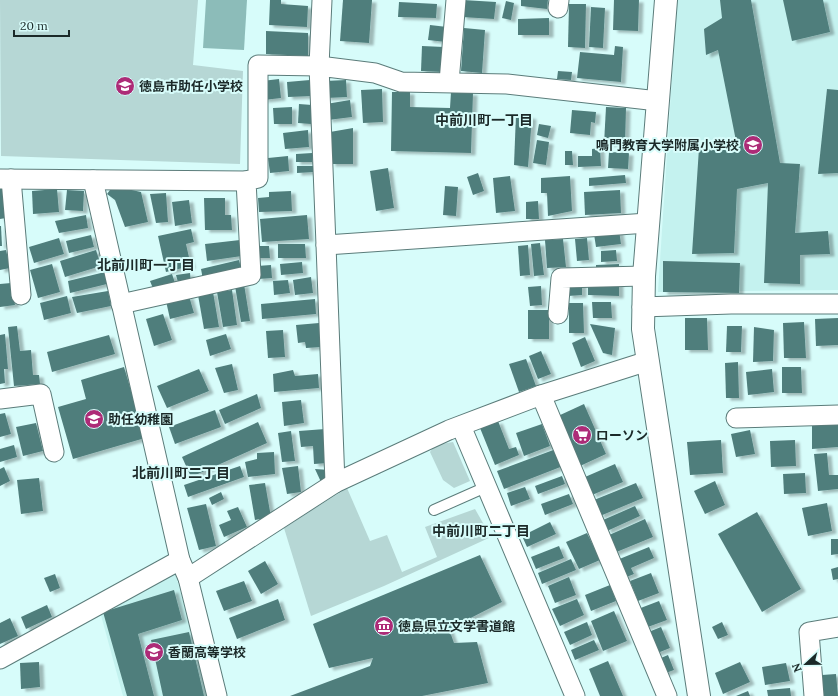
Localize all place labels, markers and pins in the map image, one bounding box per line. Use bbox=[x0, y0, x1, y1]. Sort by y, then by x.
school or university icon: 徳島市助任小学校 bbox=[114, 75, 136, 97]
place label: 徳島市助任小学校 bbox=[139, 78, 243, 95]
school or university icon: 鳴門教育大学附属小学校 bbox=[742, 134, 764, 156]
place label: 鳴門教育大学附属小学校 bbox=[596, 137, 739, 154]
school or university icon: 助任幼稚園 bbox=[83, 408, 105, 430]
place label: 助任幼稚園 bbox=[108, 411, 173, 428]
supermarket icon: ローソン bbox=[571, 424, 593, 446]
place label: ローソン bbox=[596, 427, 648, 444]
museum icon: 徳島県立文学書道館 bbox=[373, 615, 395, 637]
place label: 徳島県立文学書道館 bbox=[398, 618, 515, 635]
school or university icon: 香蘭高等学校 bbox=[143, 641, 165, 663]
place label: 香蘭高等学校 bbox=[168, 644, 246, 661]

